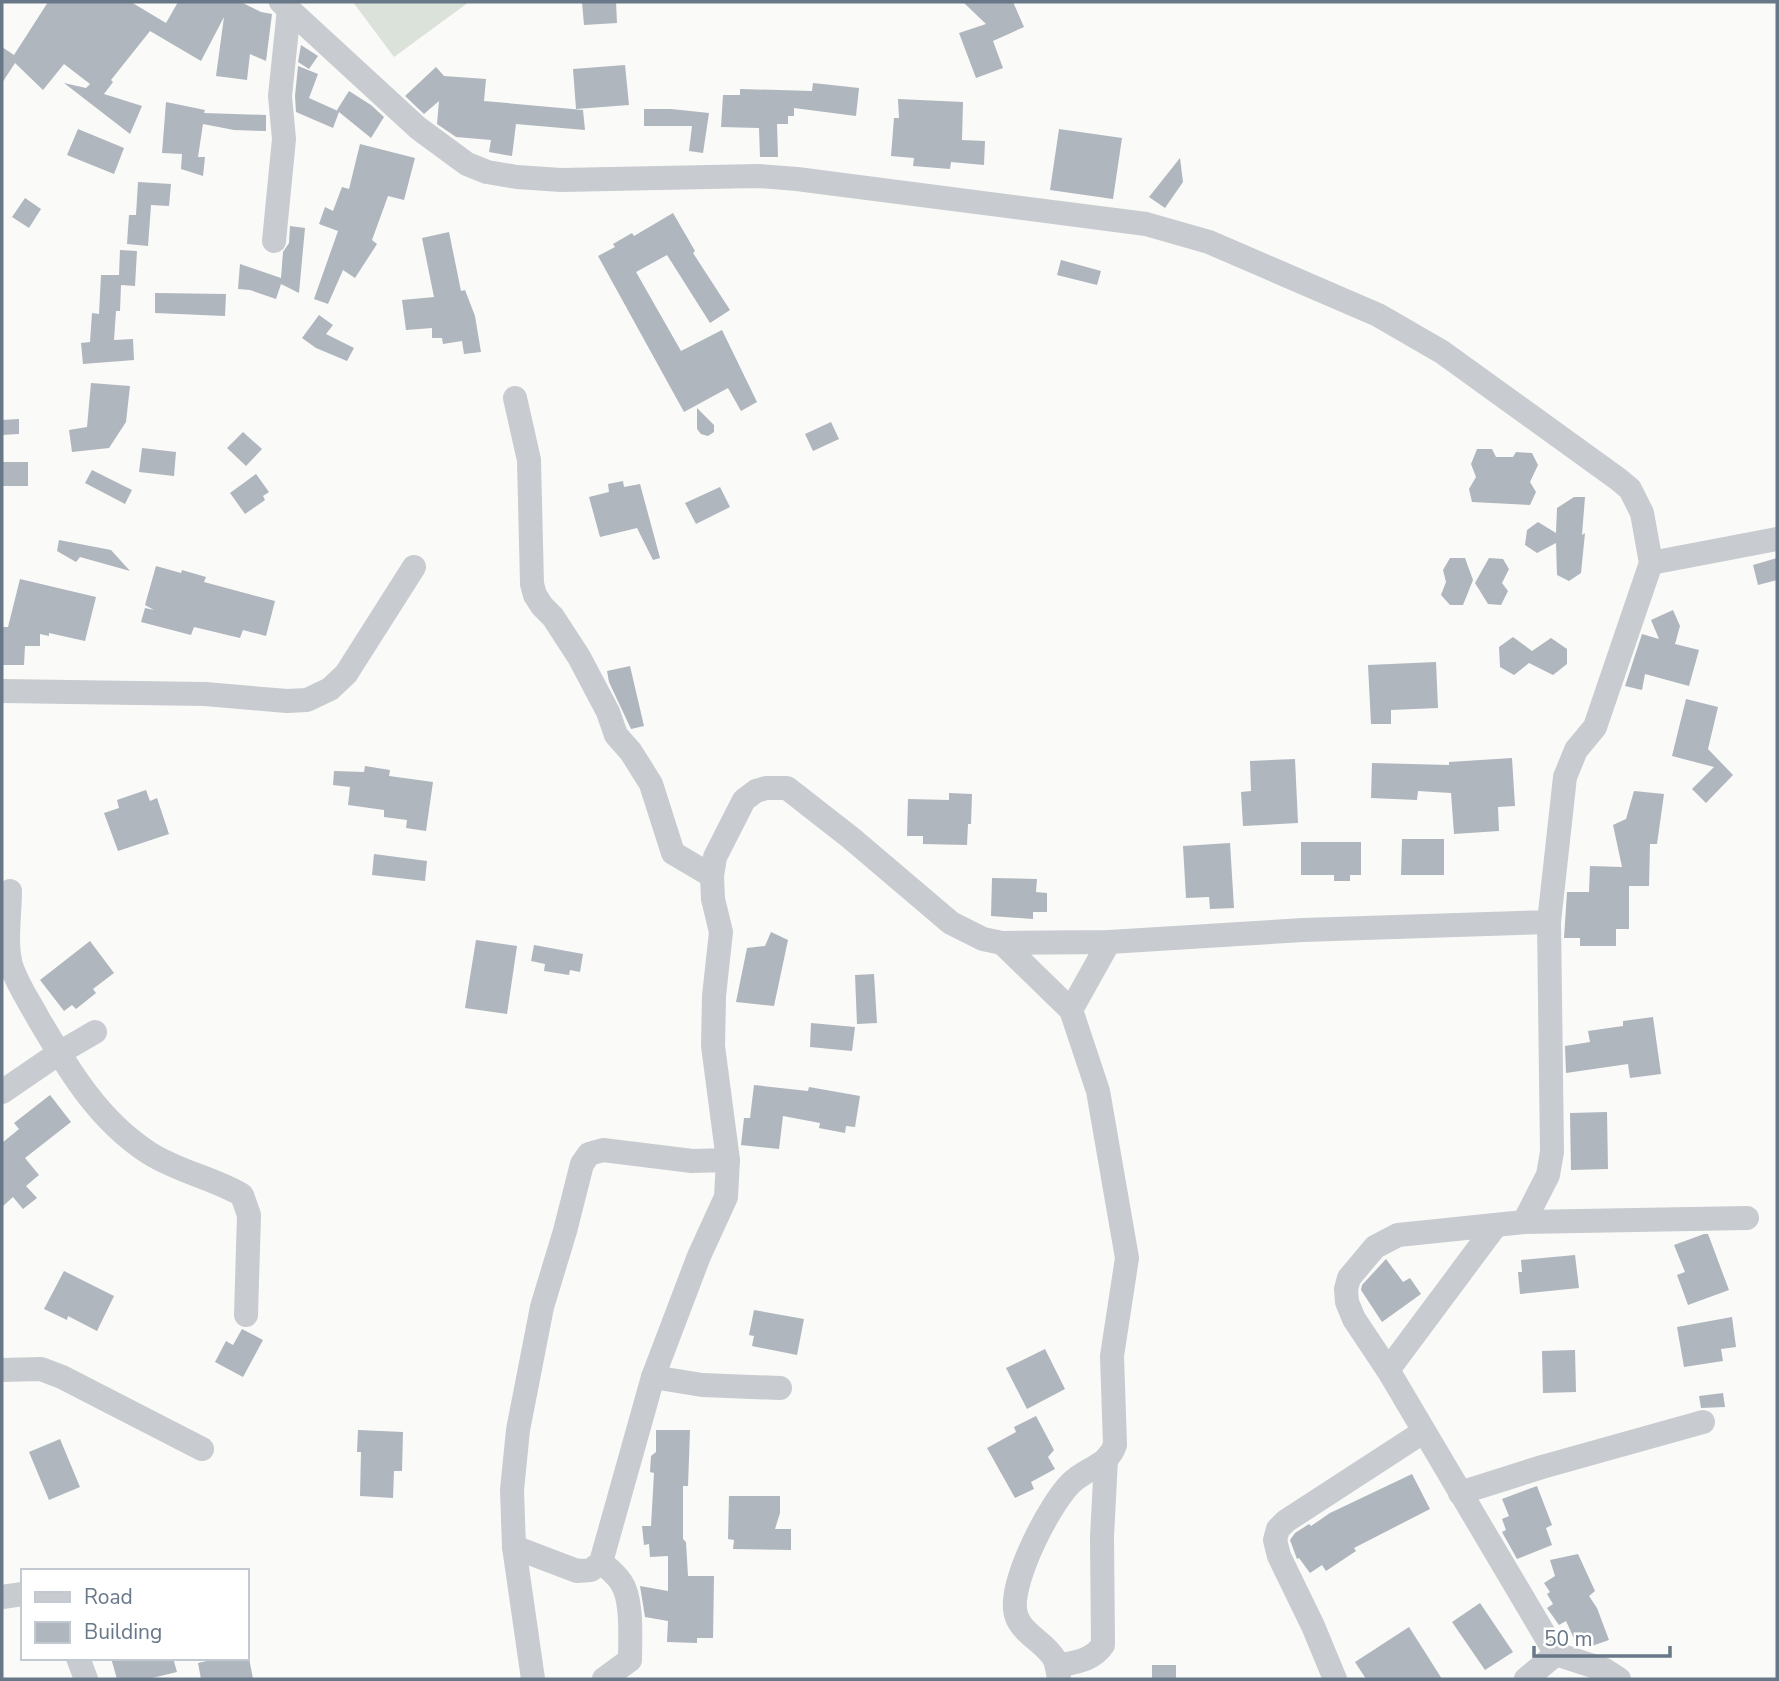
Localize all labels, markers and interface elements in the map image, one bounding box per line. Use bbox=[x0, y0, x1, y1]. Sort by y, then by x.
legend bbox=[21, 1569, 248, 1660]
text: Road bbox=[84, 1583, 133, 1611]
scale bar bbox=[1534, 1614, 1670, 1658]
text: Building bbox=[84, 1618, 162, 1646]
text: 50 m bbox=[1544, 1625, 1593, 1653]

